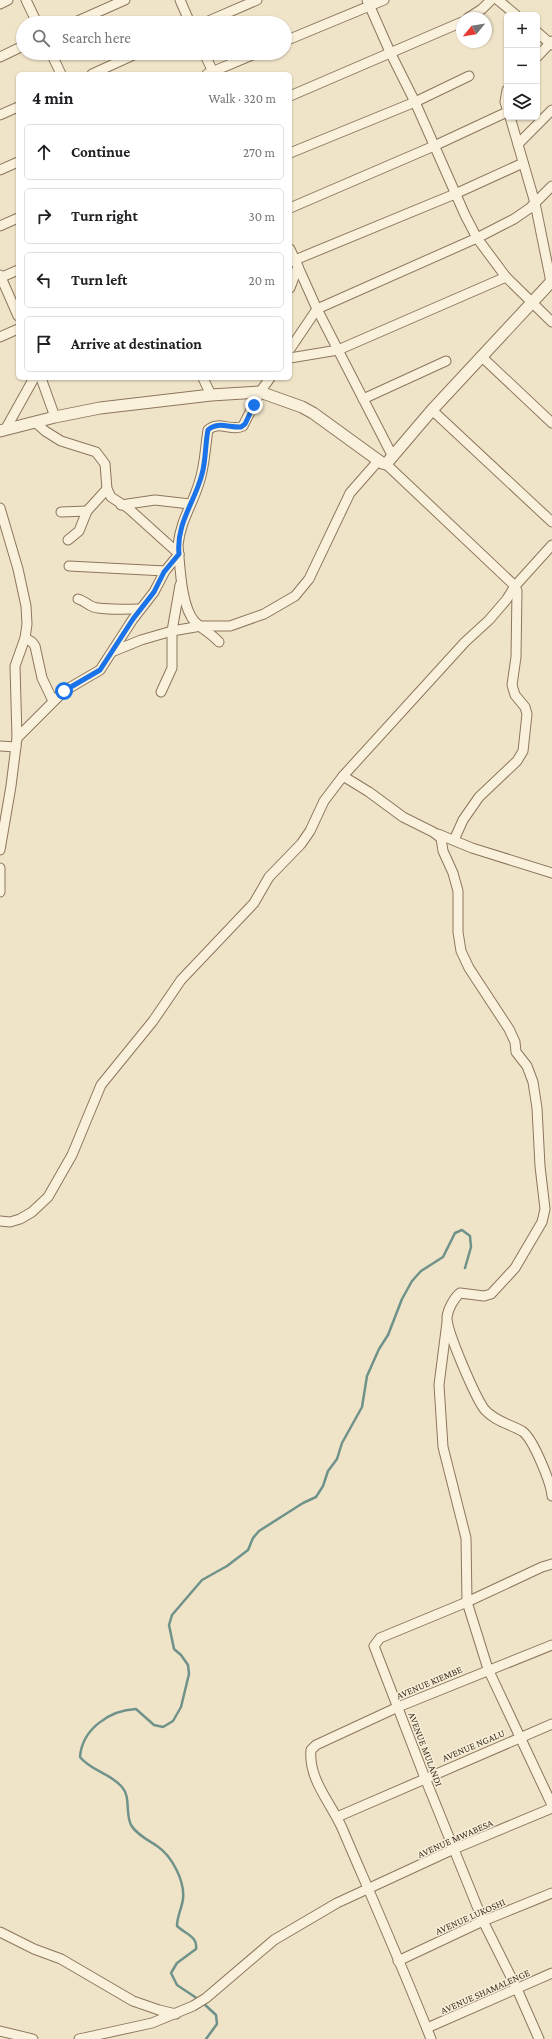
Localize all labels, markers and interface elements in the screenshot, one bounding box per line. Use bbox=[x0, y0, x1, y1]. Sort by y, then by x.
north arrow bbox=[456, 12, 492, 48]
map controls bbox=[504, 12, 540, 120]
button: + bbox=[504, 12, 540, 48]
search box bbox=[16, 16, 292, 60]
icon: search bbox=[30, 27, 52, 49]
text: Search here bbox=[62, 30, 131, 46]
button: − bbox=[504, 48, 540, 84]
button: layers bbox=[504, 84, 540, 120]
text: 4 min bbox=[32, 89, 74, 108]
text: Walk · 320 m bbox=[208, 91, 276, 106]
icon: ahead bbox=[33, 141, 55, 163]
text: Continue bbox=[71, 144, 130, 160]
text: 270 m bbox=[243, 145, 275, 160]
icon: right bbox=[33, 205, 55, 227]
text: Turn right bbox=[71, 208, 138, 224]
text: 30 m bbox=[249, 209, 275, 224]
icon: left bbox=[33, 269, 55, 291]
text: Turn left bbox=[71, 272, 127, 288]
text: 20 m bbox=[249, 273, 275, 288]
icon: arrive bbox=[33, 333, 55, 355]
text: Arrive at destination bbox=[71, 336, 202, 352]
route end bbox=[245, 396, 263, 414]
route start bbox=[55, 682, 73, 700]
street label: AVENUE KIEMBE bbox=[395, 1663, 464, 1701]
street label: AVENUE MULANDI bbox=[406, 1710, 445, 1788]
street label: AVENUE NGALU bbox=[440, 1727, 507, 1764]
street label: AVENUE MWABESA bbox=[416, 1817, 495, 1860]
street label: AVENUE LUKOSHI bbox=[434, 1896, 507, 1937]
street label: AVENUE SHAMALENGE bbox=[439, 1967, 532, 2016]

